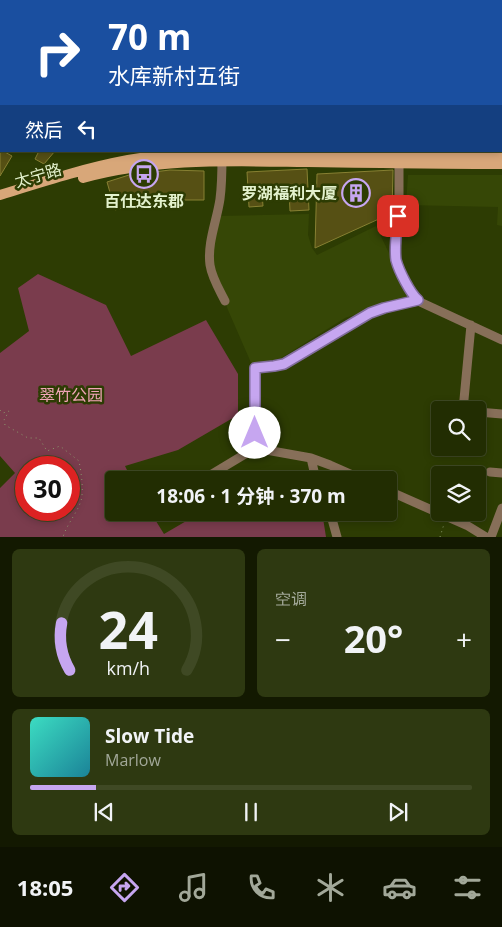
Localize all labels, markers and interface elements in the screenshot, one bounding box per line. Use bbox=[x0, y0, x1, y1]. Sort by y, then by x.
text: 70 m bbox=[108, 13, 191, 60]
icon: right bbox=[25, 20, 90, 85]
text: 水库新村五街 bbox=[108, 60, 240, 90]
icon: left bbox=[73, 115, 101, 143]
text: 然后 bbox=[25, 117, 63, 143]
street label: 太宁路 bbox=[12, 158, 64, 192]
bus stop icon: 百仕达东郡 bbox=[129, 159, 159, 189]
building icon: 罗湖福利大厦 bbox=[341, 178, 371, 208]
place label: 罗湖福利大厦 bbox=[241, 182, 337, 204]
place label: 百仕达东郡 bbox=[104, 190, 184, 212]
pin bbox=[377, 195, 419, 237]
icon: arrive bbox=[384, 202, 412, 230]
park label: 翠竹公园 bbox=[39, 384, 103, 406]
map controls bbox=[431, 401, 486, 521]
button: search bbox=[431, 401, 486, 456]
position arrow bbox=[228, 406, 280, 458]
speed limit sign: 30 bbox=[15, 456, 80, 521]
button: layers bbox=[431, 466, 486, 521]
text: 18:06 · 1 分钟 · 370 m bbox=[156, 483, 346, 509]
text: 空调 bbox=[275, 588, 307, 610]
text: 24 bbox=[99, 593, 158, 664]
text: 20° bbox=[344, 612, 403, 664]
text: − bbox=[275, 620, 291, 658]
text: + bbox=[456, 620, 472, 658]
text: km/h bbox=[107, 656, 150, 680]
text: Slow Tide bbox=[105, 723, 194, 749]
text: Marlow bbox=[105, 749, 161, 771]
icon: previous bbox=[90, 798, 118, 826]
icon: pause bbox=[237, 798, 265, 826]
icon: next bbox=[384, 798, 412, 826]
icon: directions bbox=[107, 870, 142, 905]
icon: music bbox=[176, 870, 211, 905]
icon: phone bbox=[244, 870, 279, 905]
icon: climate bbox=[313, 870, 348, 905]
icon: car bbox=[382, 870, 417, 905]
icon: filters bbox=[450, 870, 485, 905]
text: 18:05 bbox=[17, 872, 73, 902]

